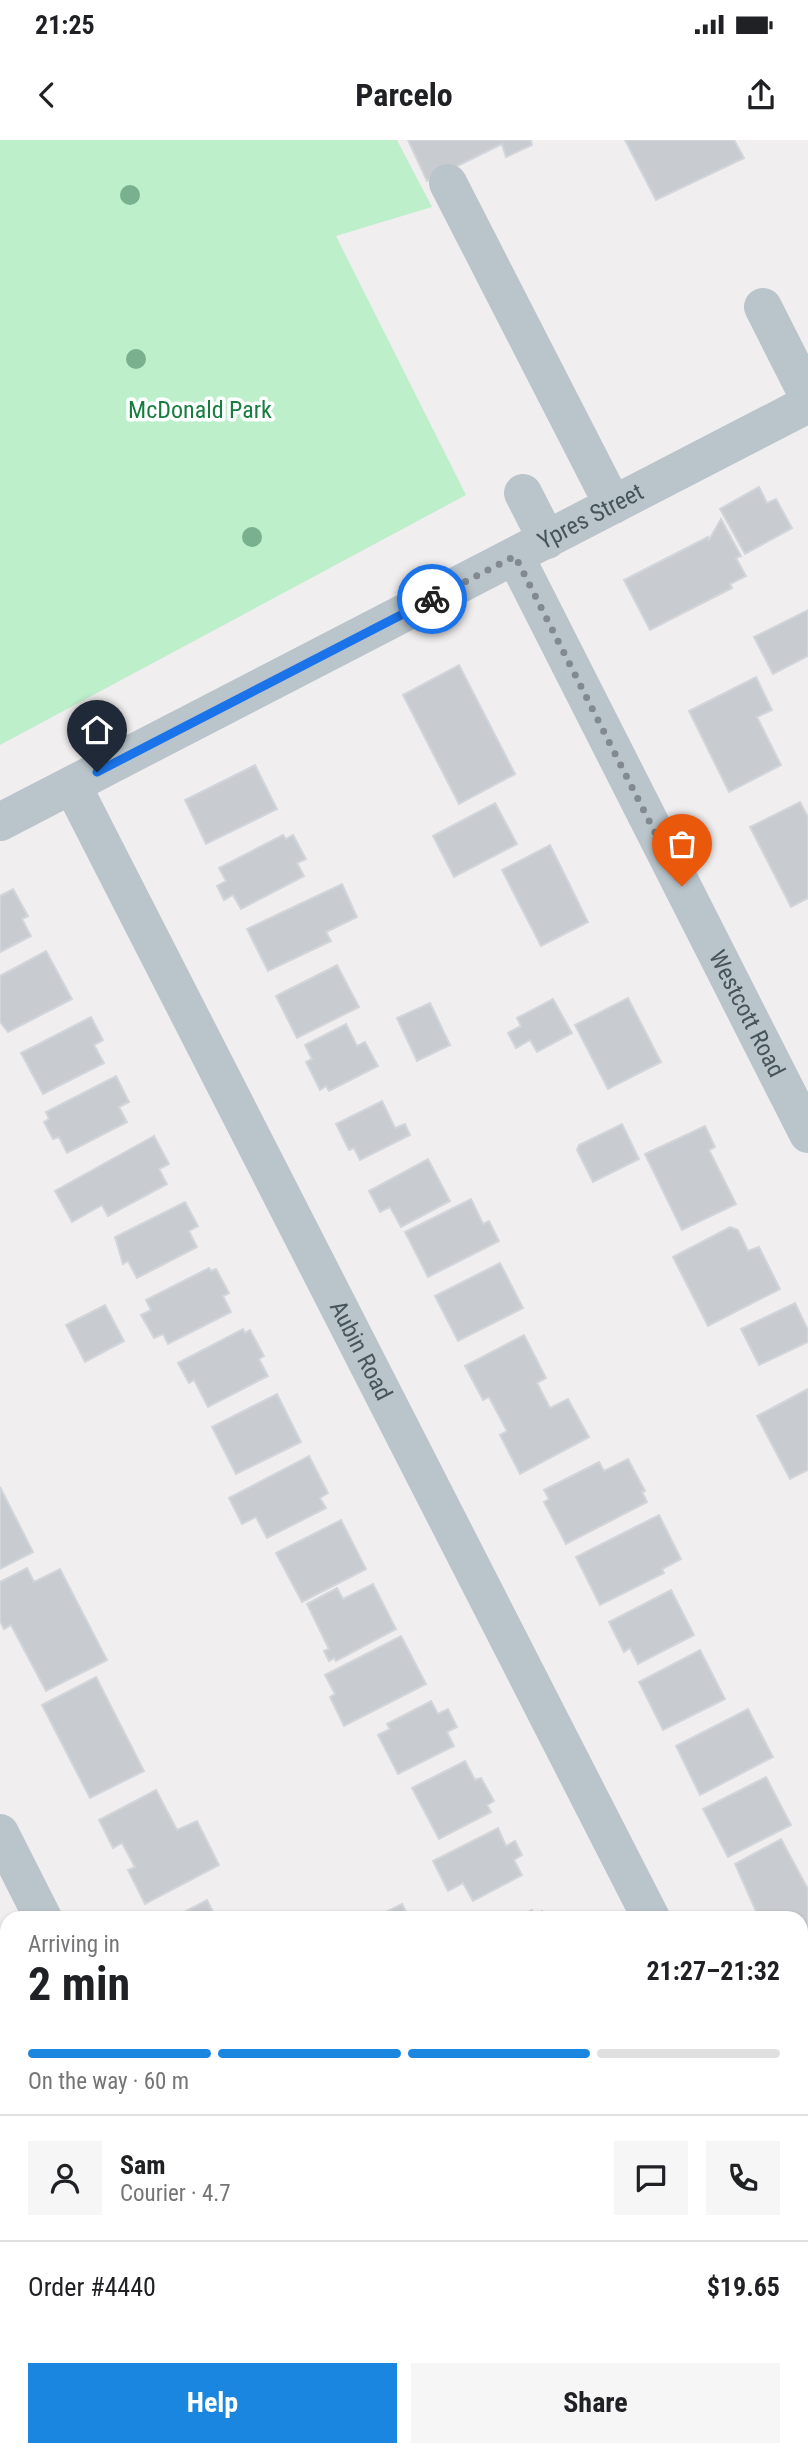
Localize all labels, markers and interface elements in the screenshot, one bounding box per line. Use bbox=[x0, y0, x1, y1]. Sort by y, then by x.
text: 21:25 bbox=[35, 10, 95, 40]
icon: back bbox=[28, 76, 66, 114]
text: Parcelo bbox=[355, 76, 453, 114]
icon: share bbox=[742, 76, 780, 114]
park label: McDonald Park bbox=[128, 396, 272, 424]
street label: Ypres Street bbox=[533, 478, 648, 555]
courier bbox=[397, 564, 467, 634]
icon: bike bbox=[413, 580, 451, 618]
pin bbox=[67, 700, 127, 772]
icon: home bbox=[78, 711, 116, 749]
pin bbox=[652, 814, 712, 886]
icon: bag bbox=[663, 825, 701, 863]
street label: Westcott Road bbox=[703, 946, 791, 1082]
street label: Aubin Road bbox=[324, 1296, 398, 1405]
text: Arriving in bbox=[28, 1931, 120, 1958]
text: 21:27–21:32 bbox=[646, 1956, 780, 1986]
text: 2 min bbox=[28, 1957, 130, 2011]
text: On the way · 60 m bbox=[28, 2068, 189, 2095]
button: person bbox=[28, 2141, 102, 2215]
button: chat bbox=[614, 2141, 688, 2215]
button: phone bbox=[706, 2141, 780, 2215]
text: Sam bbox=[120, 2150, 166, 2180]
text: Courier · 4.7 bbox=[120, 2180, 231, 2207]
text: Order #4440 bbox=[28, 2272, 156, 2302]
text: $19.65 bbox=[707, 2272, 780, 2302]
button: Help bbox=[28, 2363, 397, 2443]
button: Share bbox=[411, 2363, 780, 2443]

